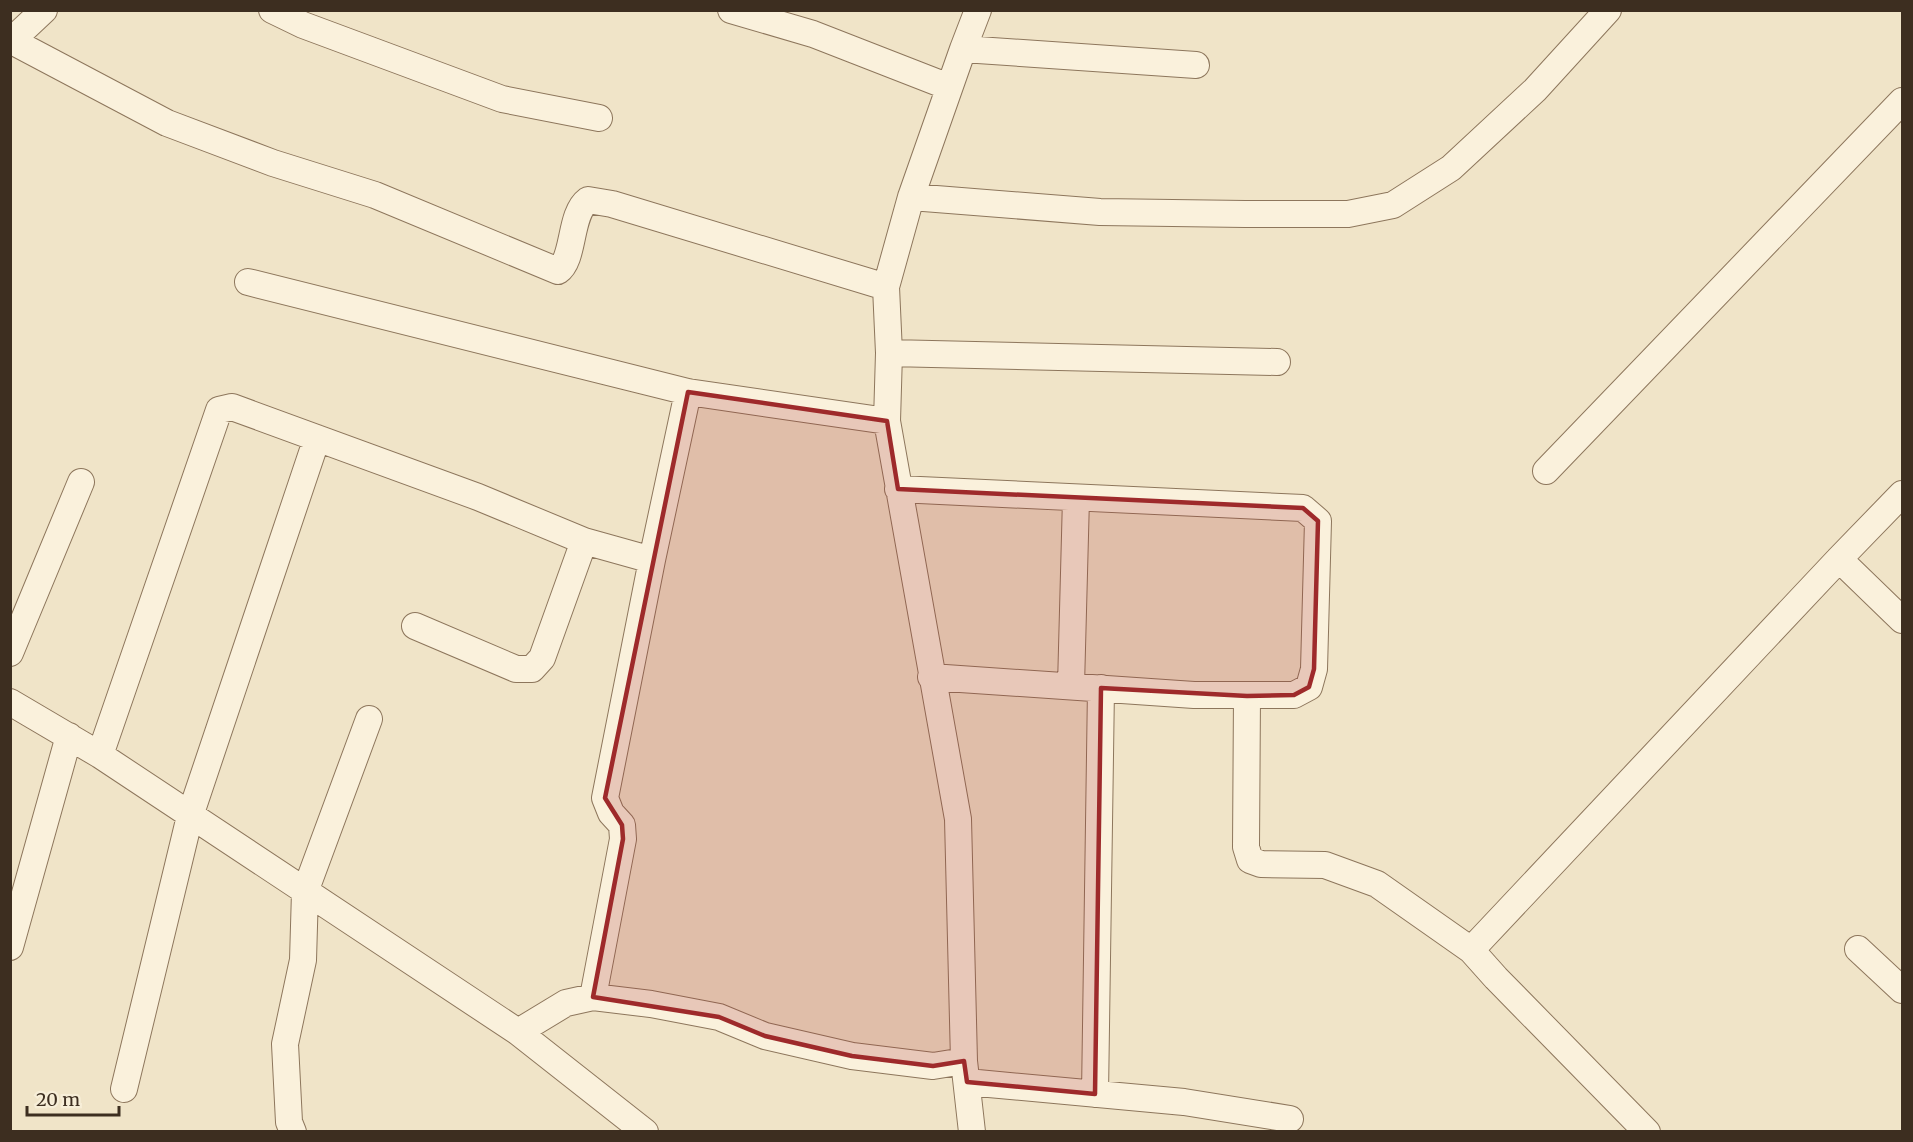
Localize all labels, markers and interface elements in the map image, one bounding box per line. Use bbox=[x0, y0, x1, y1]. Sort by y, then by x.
scale bar bbox=[27, 1079, 118, 1117]
text: 20 m bbox=[36, 1088, 80, 1111]

